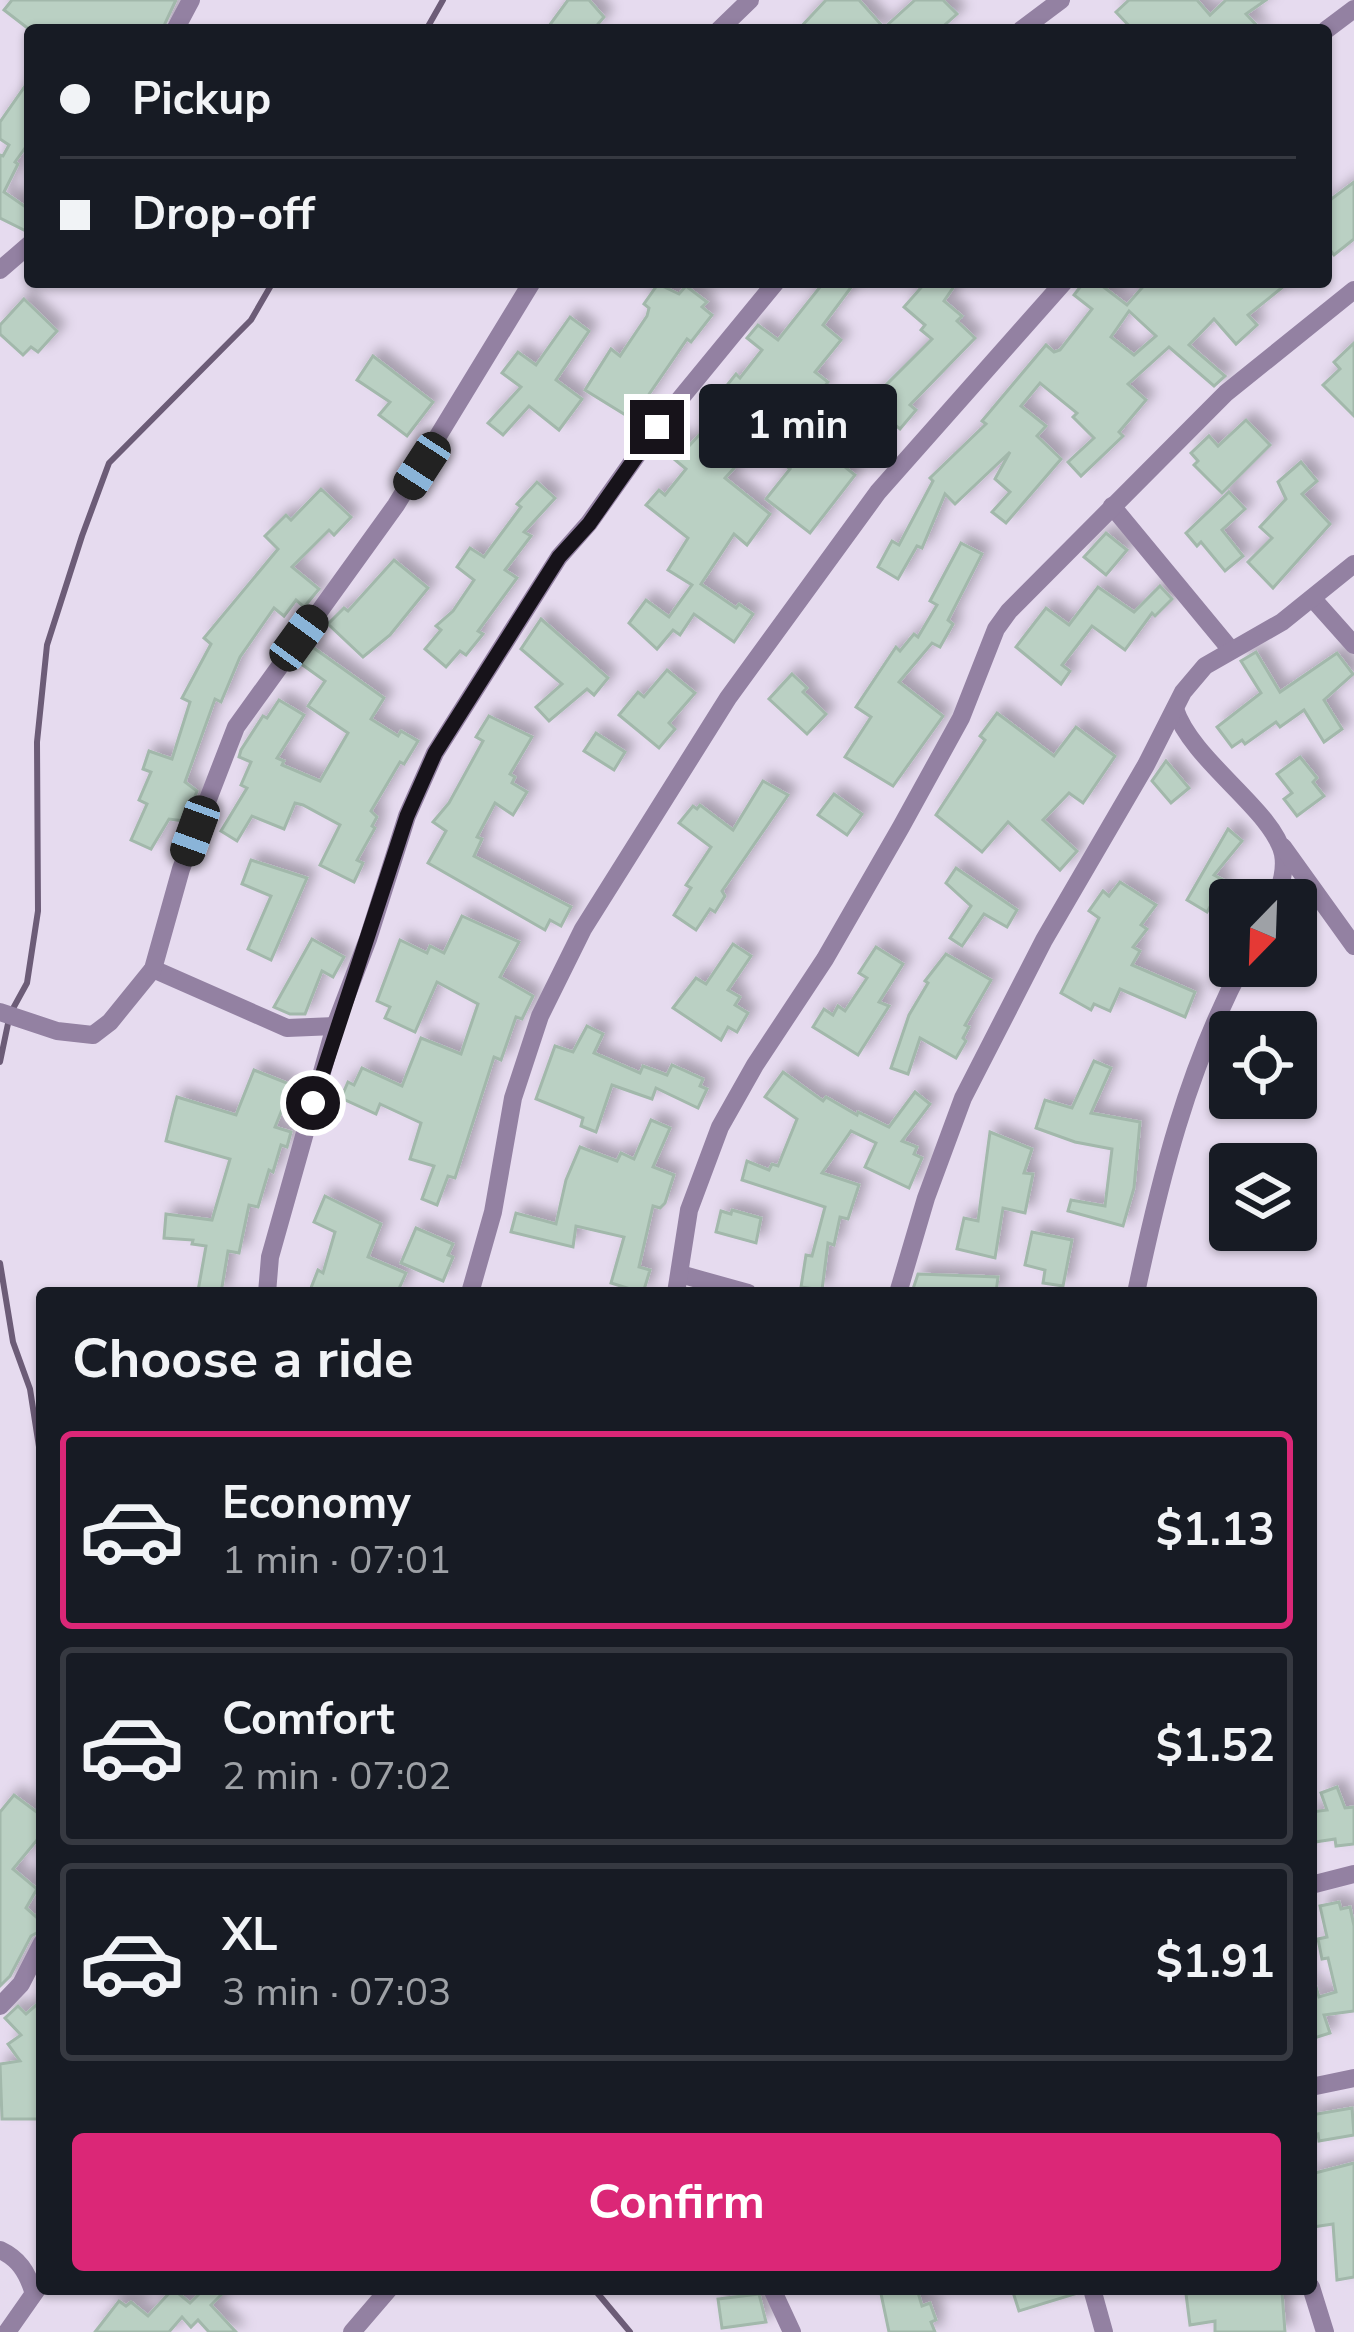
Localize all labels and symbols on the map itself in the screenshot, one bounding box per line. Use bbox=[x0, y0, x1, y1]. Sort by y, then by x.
callout: 1 min bbox=[699, 385, 897, 469]
route end bbox=[630, 400, 684, 454]
car bbox=[387, 426, 457, 506]
car bbox=[263, 598, 335, 678]
car bbox=[166, 791, 224, 871]
north arrow bbox=[1209, 879, 1317, 987]
route start bbox=[286, 1076, 340, 1130]

